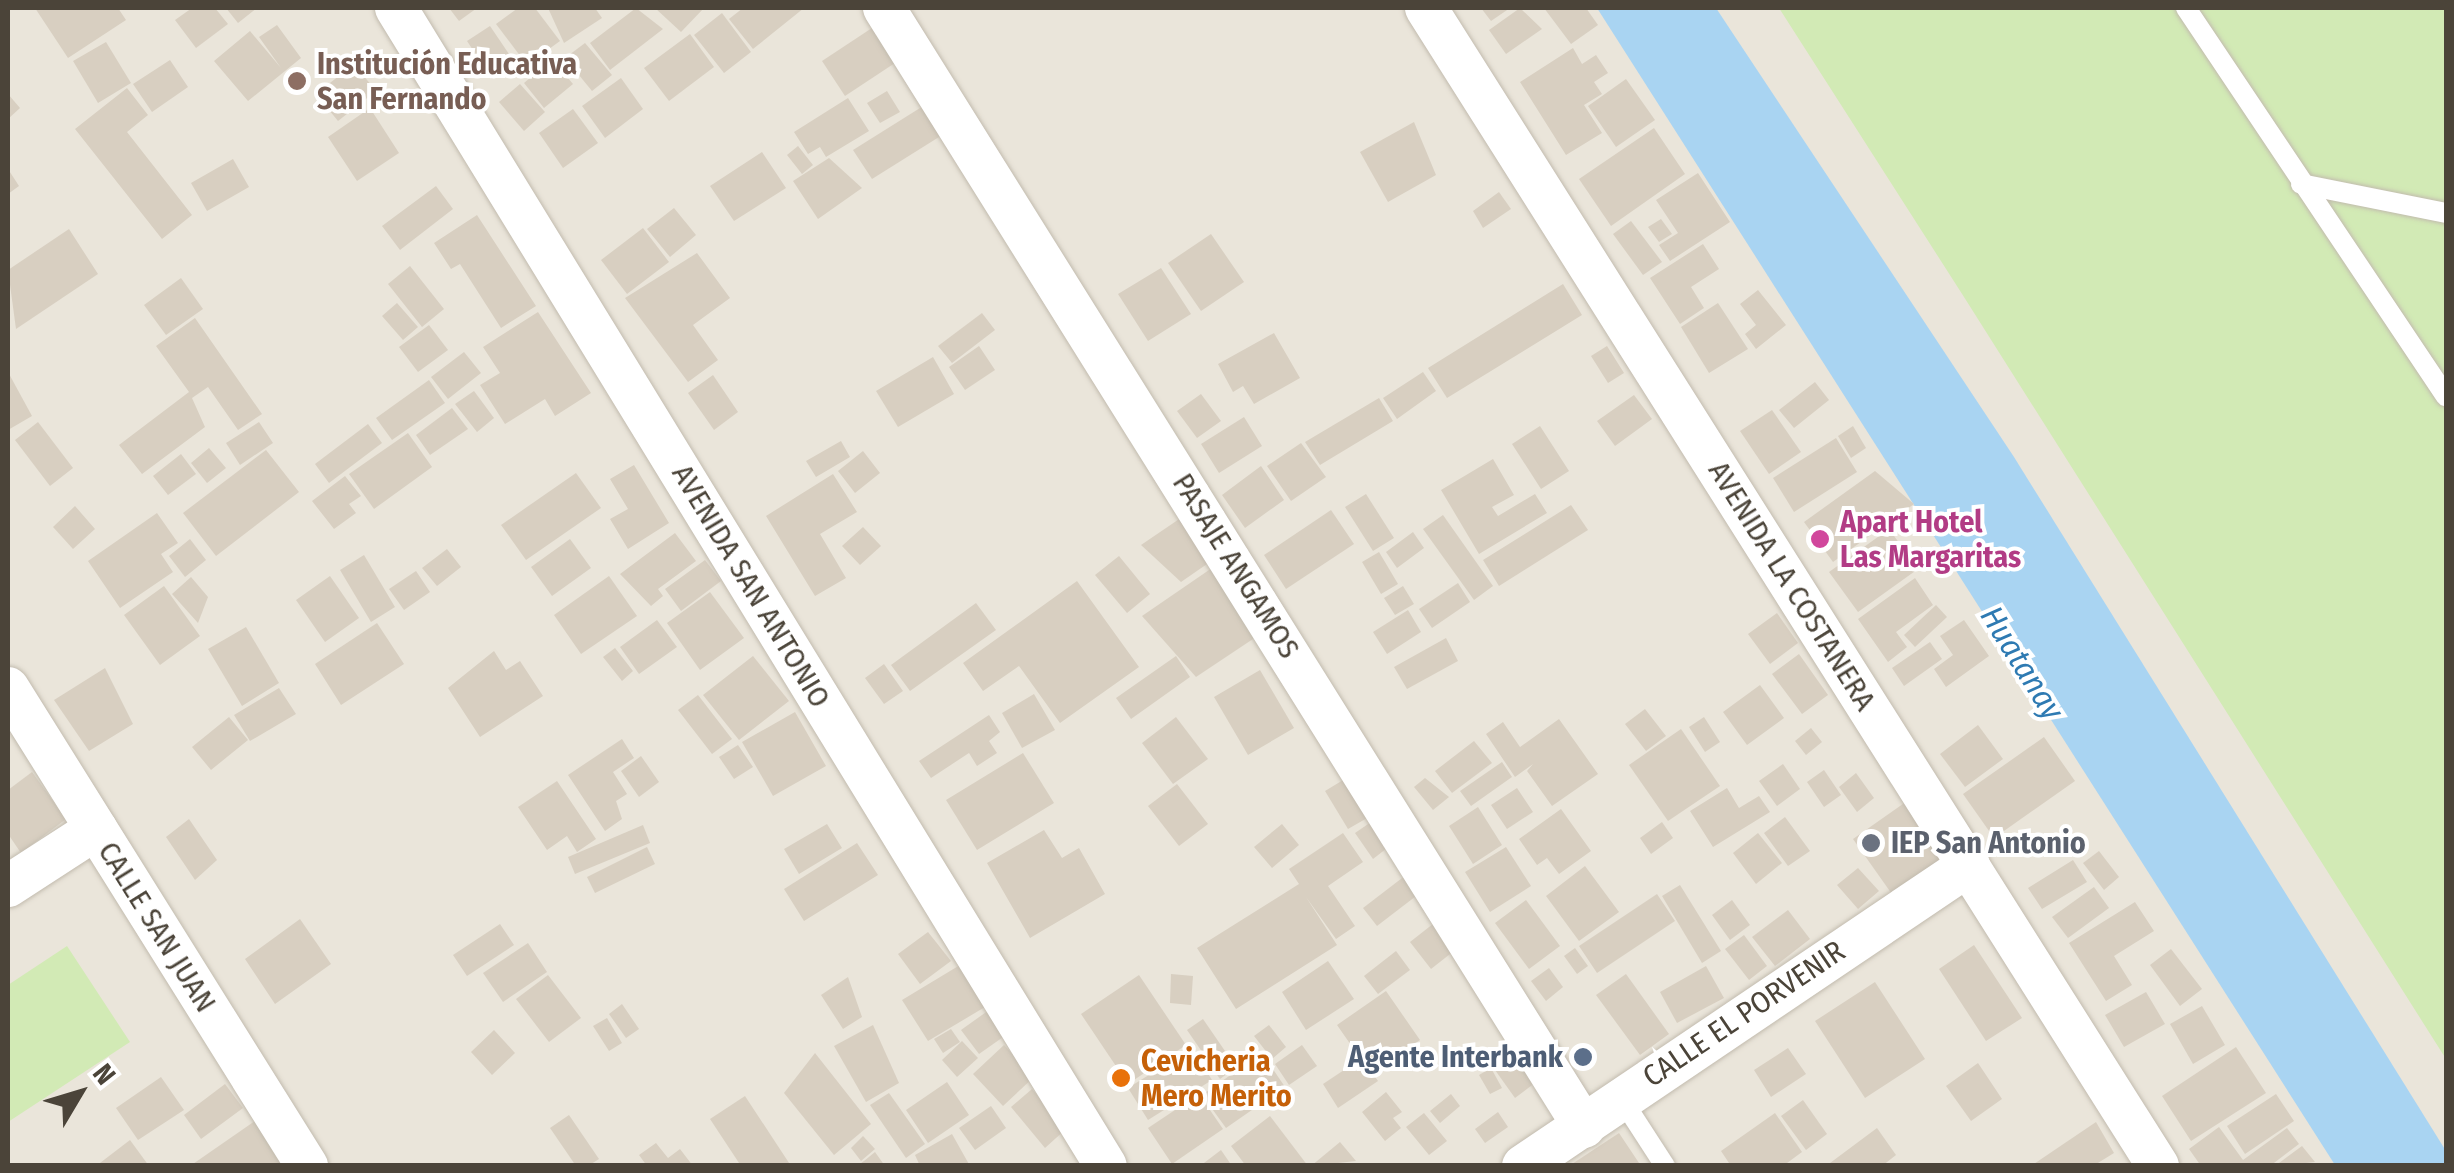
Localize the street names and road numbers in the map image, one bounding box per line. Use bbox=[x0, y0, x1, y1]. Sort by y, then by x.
street label: AVENIDA LA COSTANERA bbox=[1701, 455, 1883, 717]
street label: AVENIDA SAN ANTONIO bbox=[664, 458, 838, 714]
street label: PASAJE ANGAMOS bbox=[1165, 467, 1307, 665]
street label: CALLE SAN JUAN bbox=[90, 835, 224, 1019]
street label: CALLE EL PORVENIR bbox=[1636, 933, 1852, 1095]

